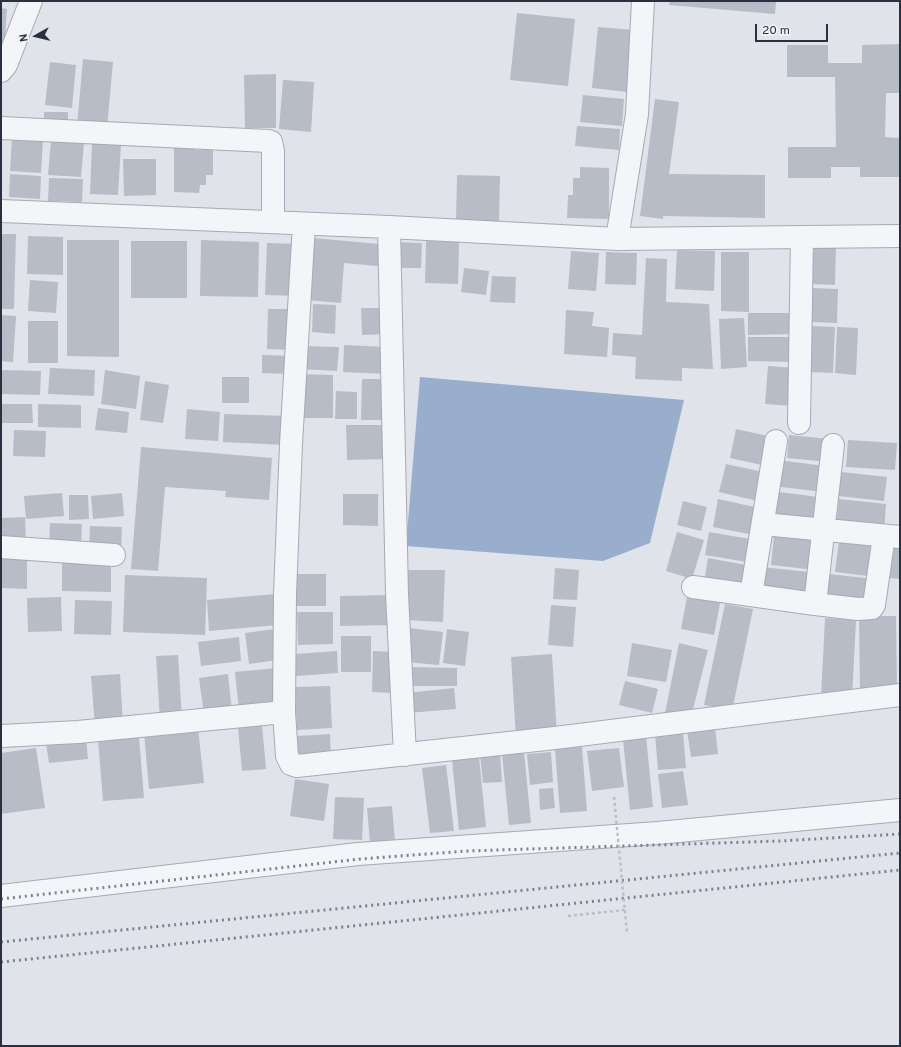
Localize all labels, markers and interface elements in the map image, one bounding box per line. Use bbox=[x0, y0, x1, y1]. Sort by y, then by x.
north arrow bbox=[16, 16, 56, 56]
scale bar bbox=[757, 16, 830, 42]
text: 20 m bbox=[762, 23, 790, 39]
text: N bbox=[17, 33, 32, 43]

